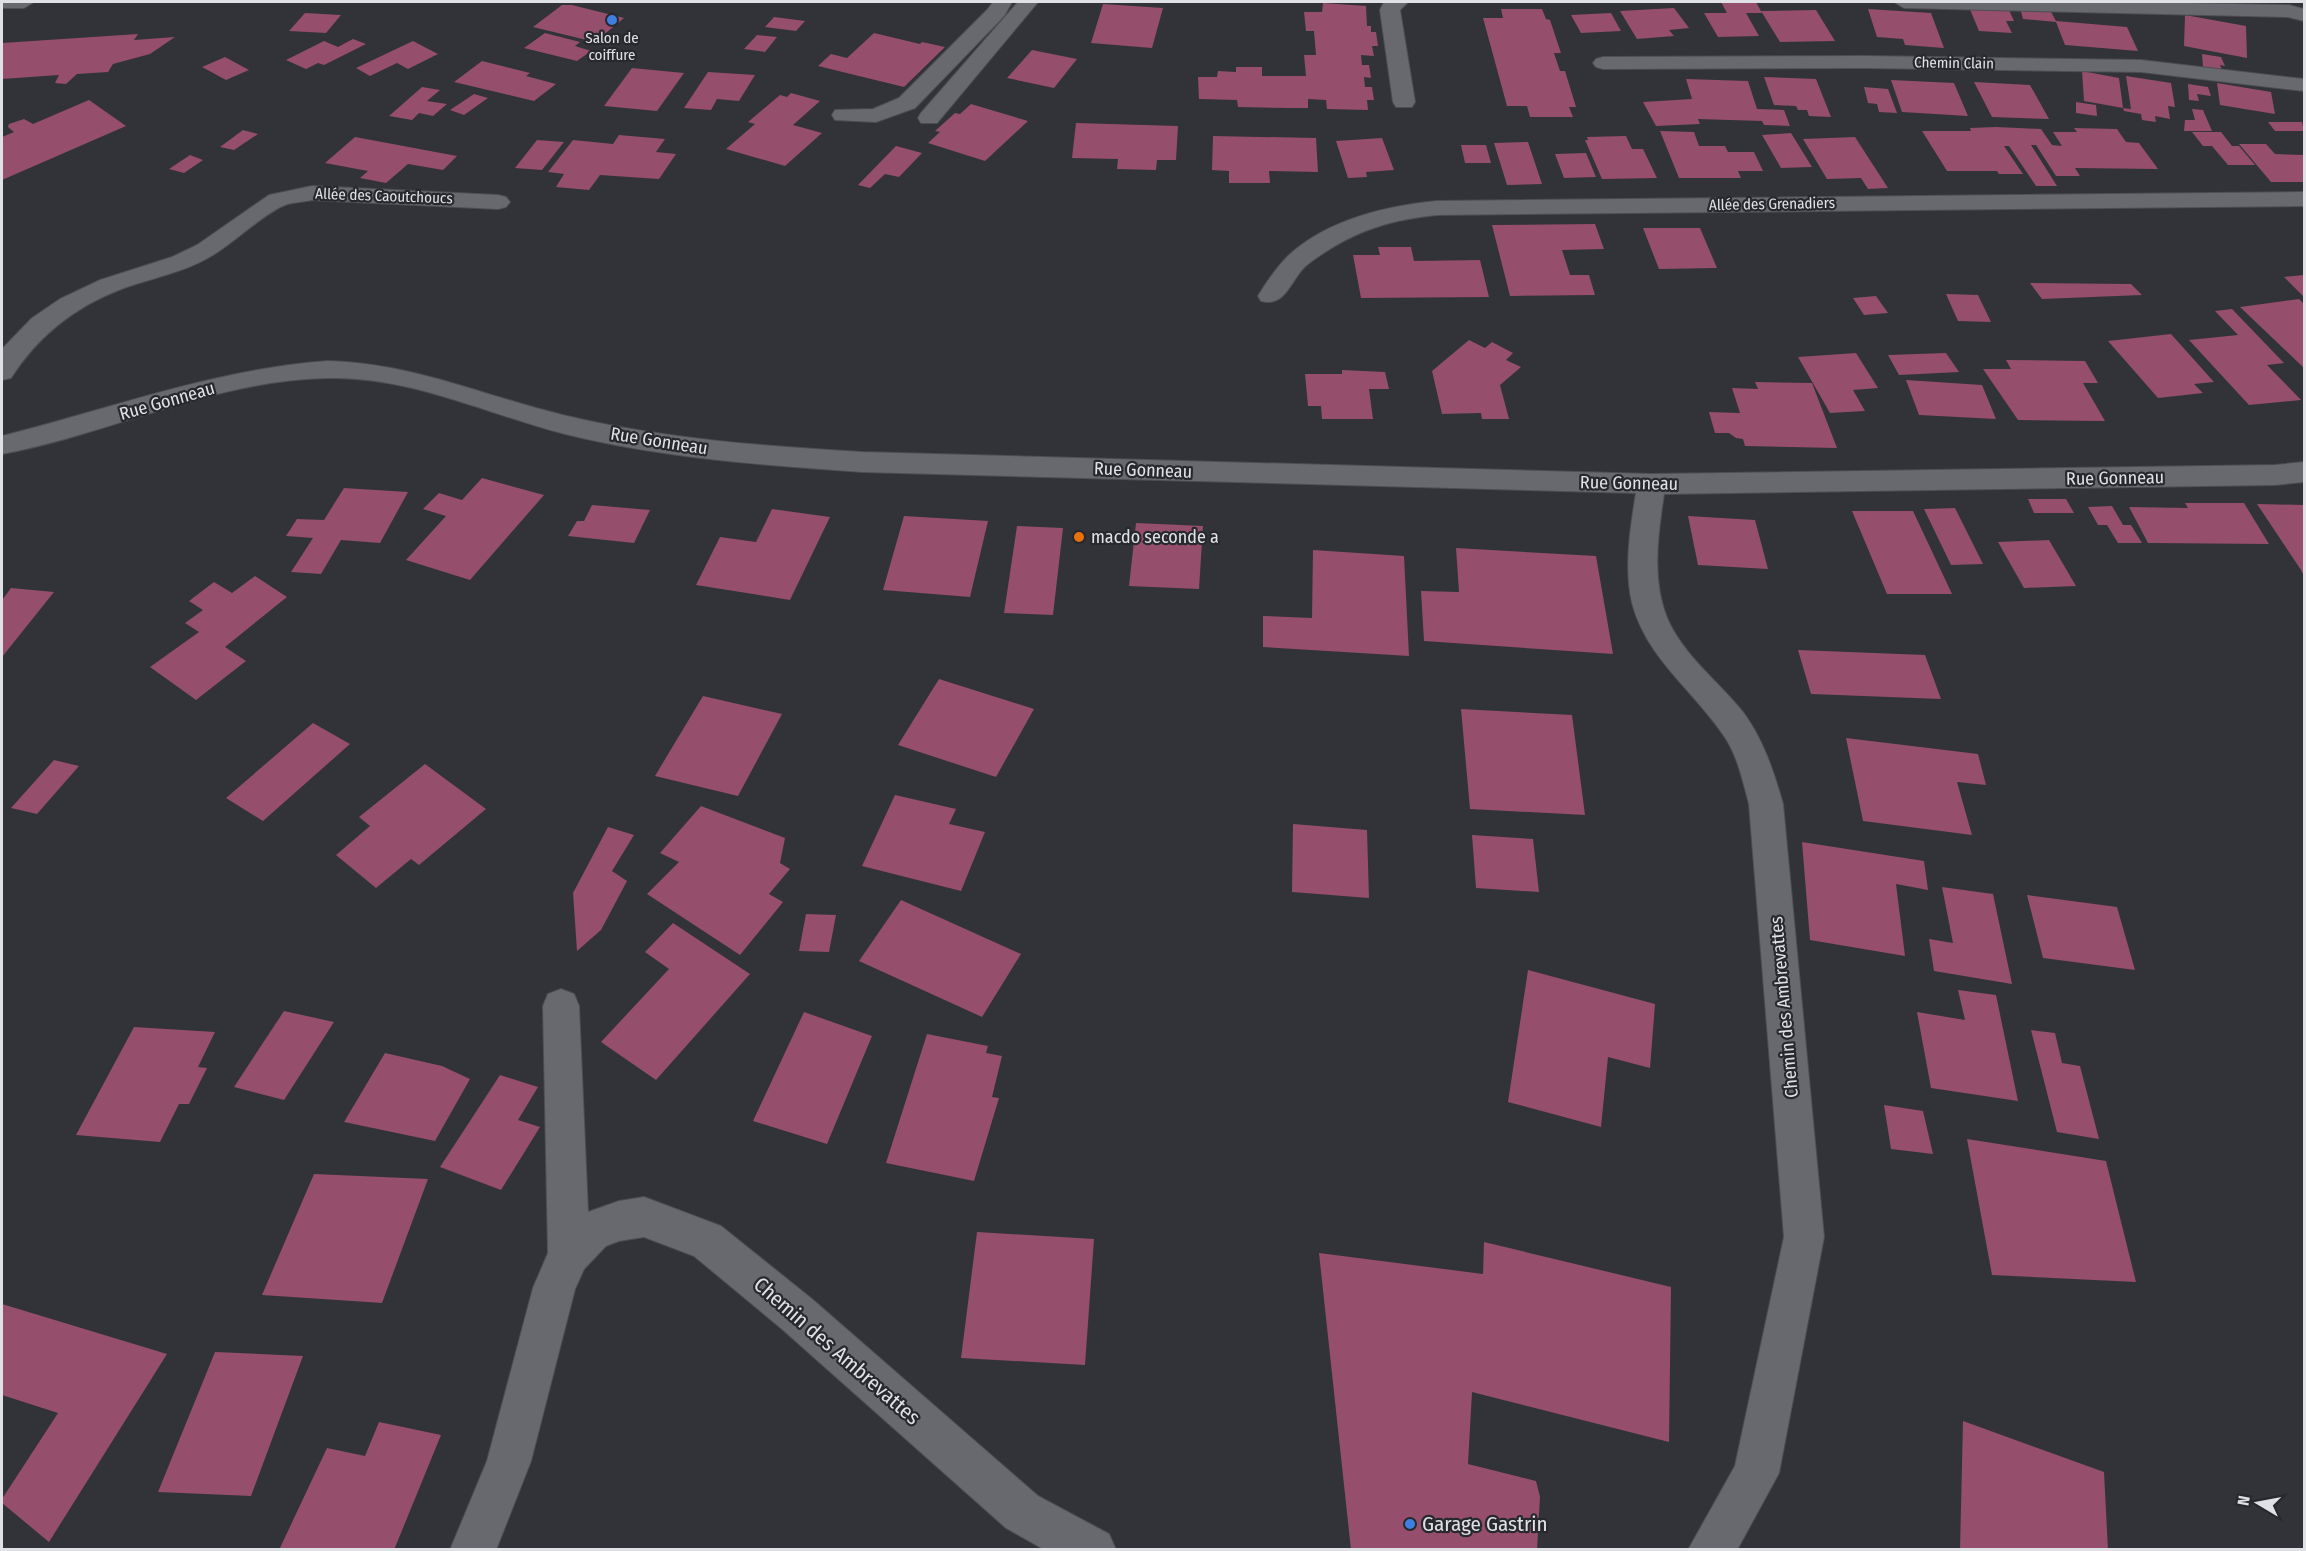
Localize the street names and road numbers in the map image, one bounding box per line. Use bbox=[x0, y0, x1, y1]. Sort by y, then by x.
street label: Chemin Clain bbox=[1914, 53, 1994, 73]
street label: Allée des Caoutchoucs bbox=[315, 185, 453, 207]
street label: Allée des Grenadiers bbox=[1709, 194, 1835, 214]
street label: Rue Gonneau bbox=[117, 377, 217, 425]
street label: Rue Gonneau bbox=[609, 422, 709, 460]
street label: Rue Gonneau bbox=[1094, 457, 1192, 483]
street label: Rue Gonneau bbox=[2066, 466, 2164, 490]
street label: Rue Gonneau bbox=[1580, 471, 1678, 495]
street label: Chemin des Ambrevattes bbox=[1765, 915, 1803, 1099]
street label: Chemin des Ambrevattes bbox=[748, 1272, 926, 1430]

